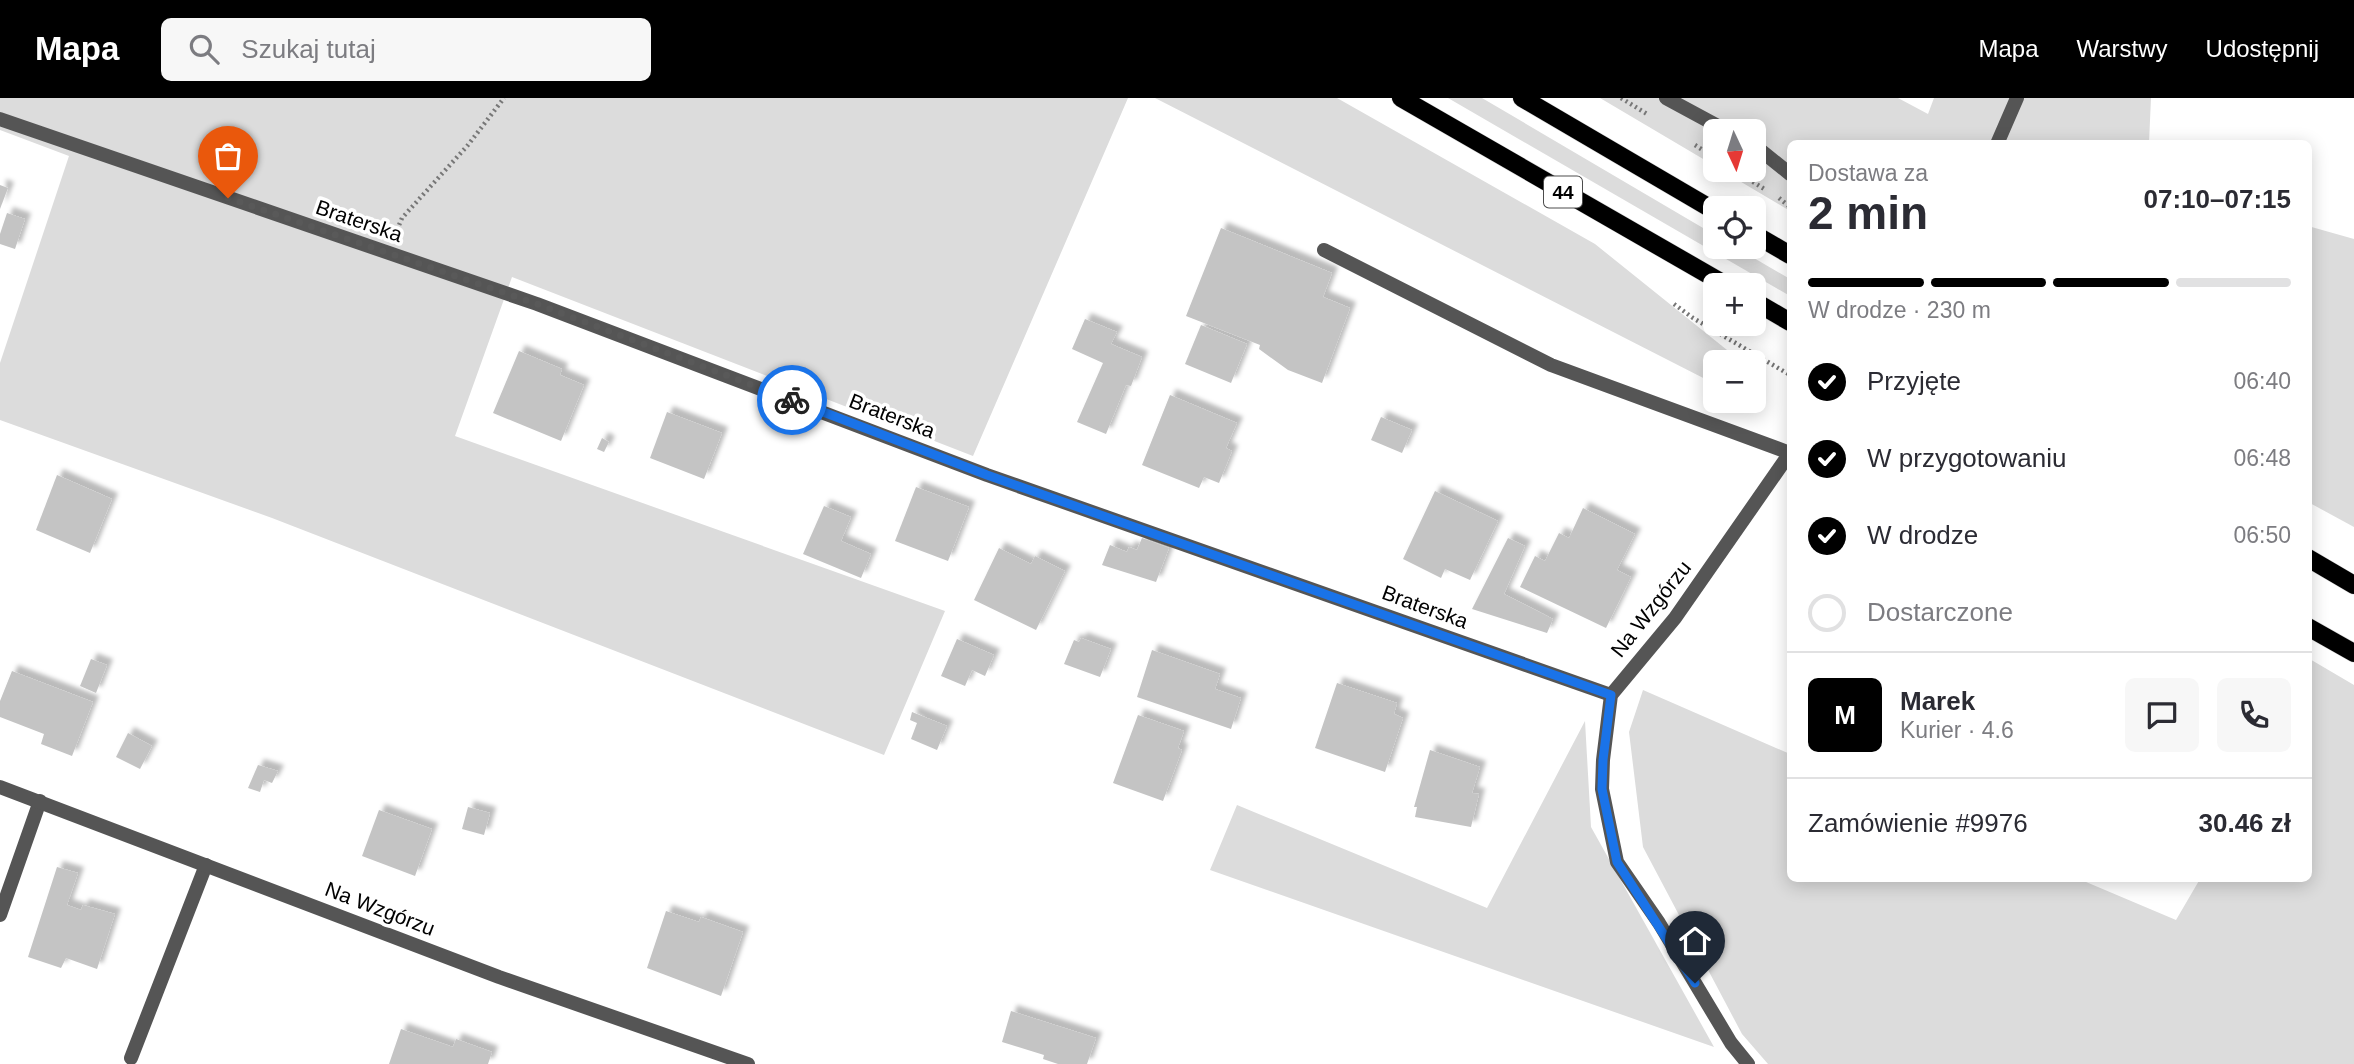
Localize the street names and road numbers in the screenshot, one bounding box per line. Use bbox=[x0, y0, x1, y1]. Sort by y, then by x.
road number: 44 bbox=[1544, 176, 1582, 208]
street label: Braterska bbox=[313, 195, 406, 246]
street label: Braterska bbox=[846, 389, 939, 442]
street label: Na Wzgórzu bbox=[1606, 556, 1695, 661]
street label: Braterska bbox=[1379, 580, 1472, 633]
street label: Na Wzgórzu bbox=[322, 877, 438, 940]

